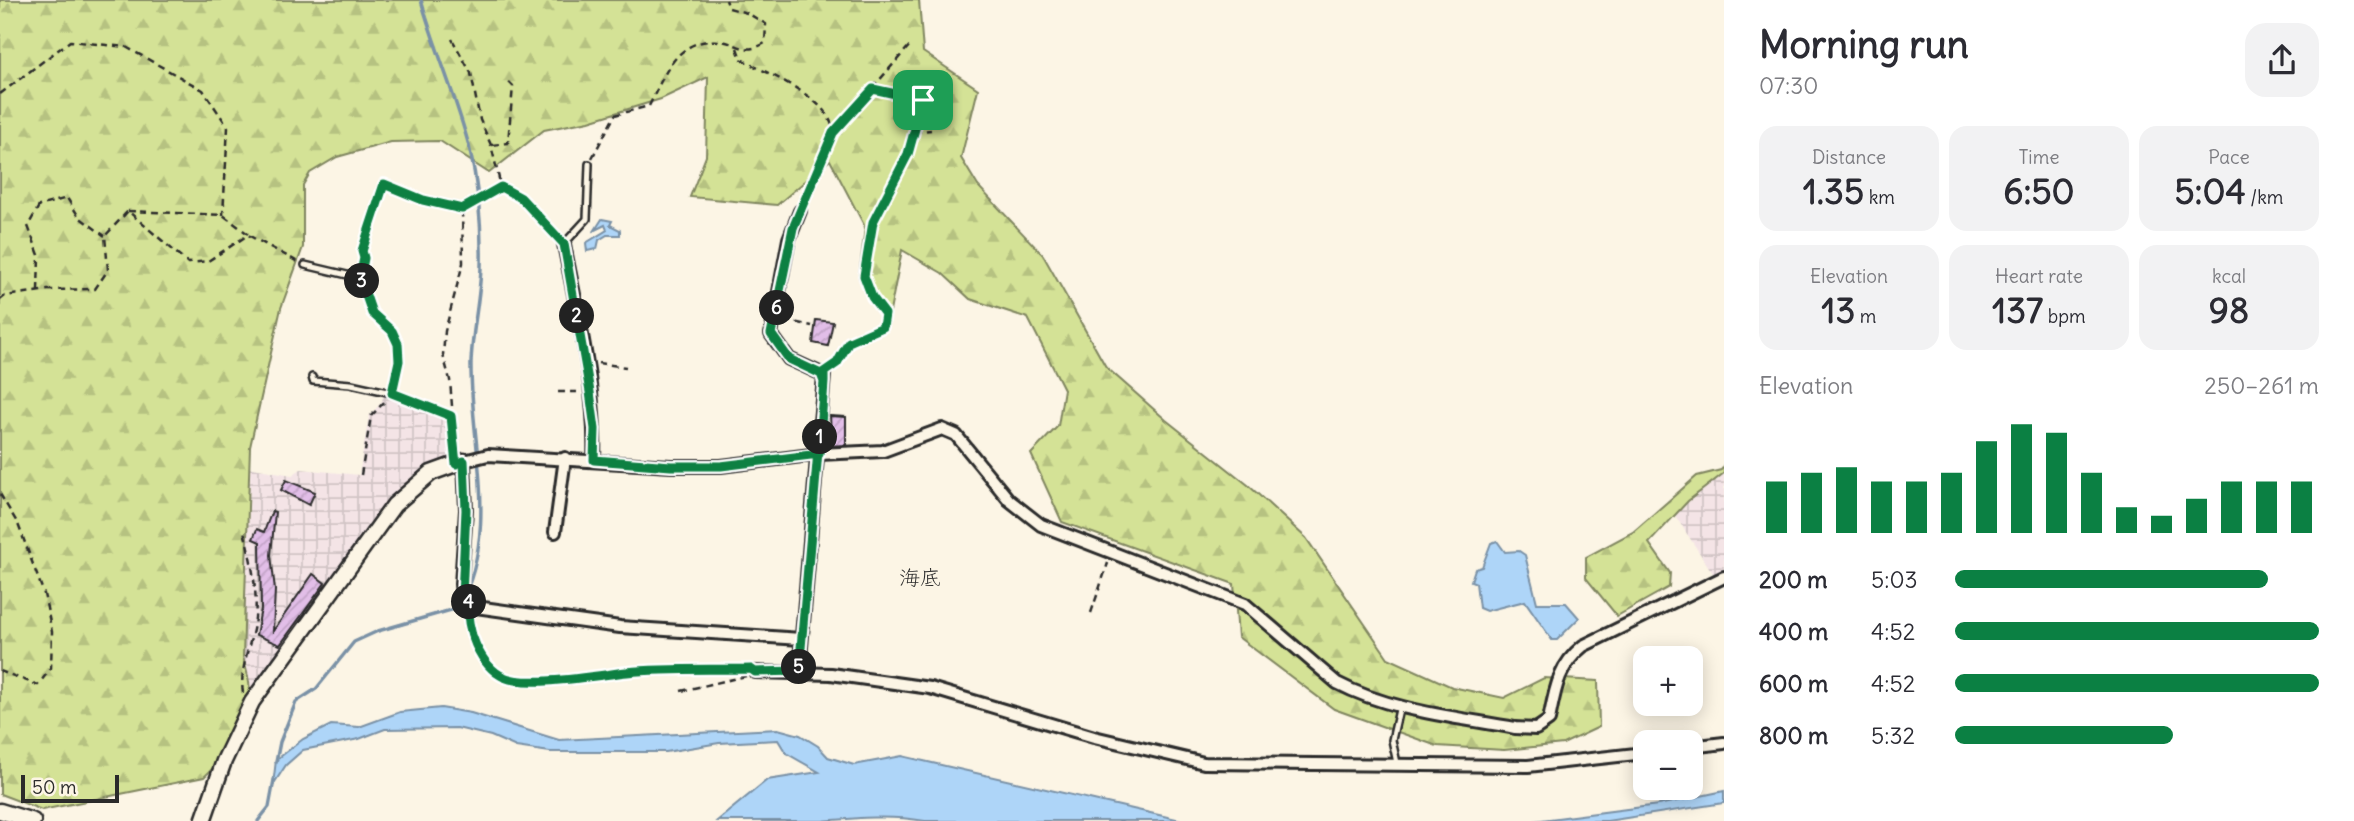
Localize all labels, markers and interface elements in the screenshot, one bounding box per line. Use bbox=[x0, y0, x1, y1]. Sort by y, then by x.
text: Morning run bbox=[1759, 21, 1969, 68]
button: share bbox=[2245, 23, 2319, 97]
pin bbox=[893, 70, 953, 130]
text: 07:30 bbox=[1759, 71, 1818, 100]
icon: arrive bbox=[904, 81, 942, 119]
text: Distance bbox=[1812, 145, 1886, 169]
text: Time bbox=[2018, 145, 2060, 169]
text: Pace bbox=[2208, 145, 2250, 169]
text: 1.35 bbox=[1803, 169, 1864, 213]
text: 6:50 bbox=[2003, 169, 2075, 213]
text: 5:04 bbox=[2174, 169, 2246, 213]
text: km bbox=[1864, 185, 1895, 209]
text: /km bbox=[2246, 185, 2284, 209]
pin: 3 bbox=[344, 264, 380, 298]
text: Elevation bbox=[1810, 264, 1888, 288]
text: Heart rate bbox=[1995, 264, 2083, 288]
text: kcal bbox=[2212, 264, 2246, 288]
text: 3 bbox=[356, 268, 367, 292]
text: 13 bbox=[1822, 288, 1855, 332]
text: 137 bbox=[1992, 288, 2043, 332]
text: 98 bbox=[2209, 288, 2249, 332]
pin: 6 bbox=[760, 290, 794, 326]
text: 6 bbox=[771, 295, 782, 319]
pin: 2 bbox=[560, 298, 594, 334]
text: 2 bbox=[571, 303, 582, 327]
text: m bbox=[1855, 304, 1876, 328]
text: bpm bbox=[2043, 304, 2086, 328]
text: Elevation bbox=[1759, 371, 1853, 400]
text: 250–261 m bbox=[2204, 371, 2319, 400]
pin: 1 bbox=[802, 420, 838, 454]
text: 1 bbox=[816, 424, 823, 448]
district label: 海底 bbox=[899, 564, 941, 591]
text: 200 m bbox=[1759, 565, 1828, 594]
text: 5:03 bbox=[1871, 565, 1918, 594]
pin: 4 bbox=[452, 584, 486, 620]
text: 4 bbox=[463, 589, 474, 613]
text: 400 m bbox=[1759, 617, 1828, 646]
text: 4:52 bbox=[1871, 617, 1915, 646]
map controls bbox=[1633, 646, 1703, 800]
button: + bbox=[1633, 646, 1703, 716]
pin: 5 bbox=[782, 650, 816, 684]
text: 5 bbox=[793, 654, 804, 678]
text: 600 m bbox=[1759, 669, 1828, 698]
text: 4:52 bbox=[1871, 669, 1915, 698]
text: 800 m bbox=[1759, 721, 1828, 750]
text: 5:32 bbox=[1871, 721, 1915, 750]
button: − bbox=[1633, 730, 1703, 800]
scale bar bbox=[21, 772, 119, 804]
text: 50 m bbox=[32, 775, 77, 799]

